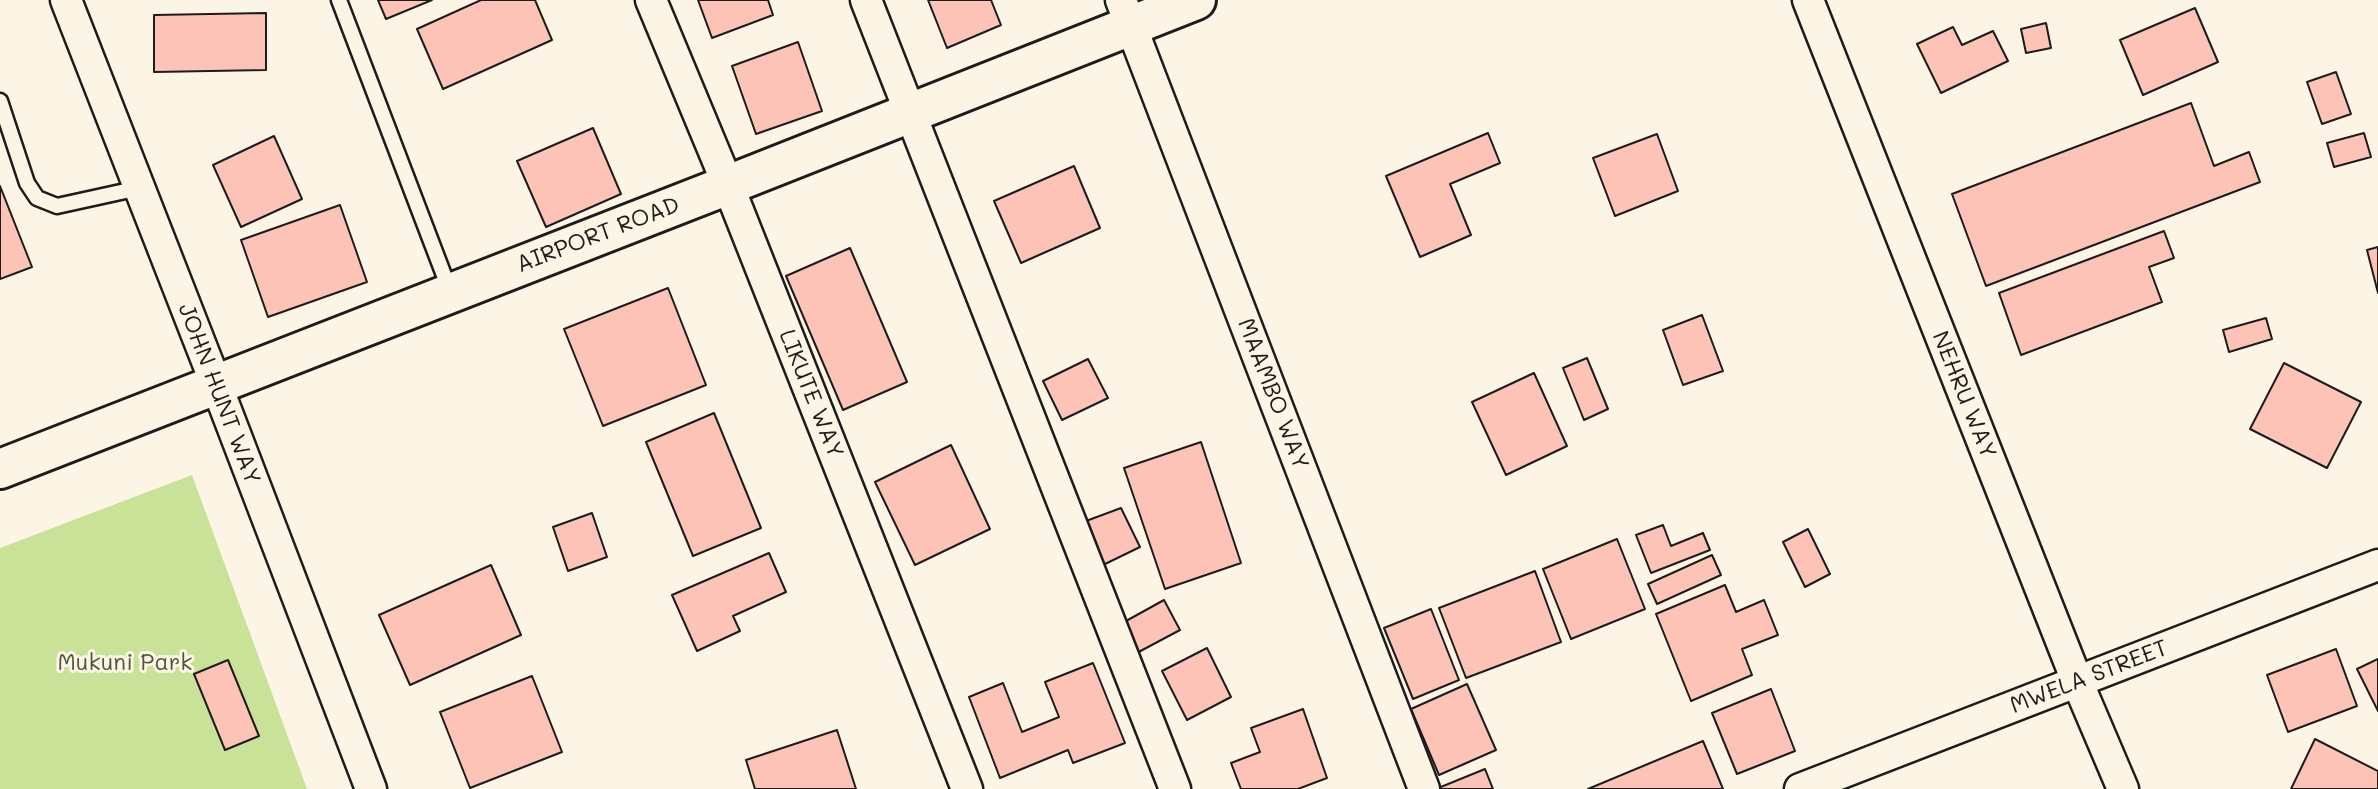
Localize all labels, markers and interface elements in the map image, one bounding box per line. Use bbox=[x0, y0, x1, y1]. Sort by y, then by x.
street label: AIRPORT ROAD bbox=[512, 191, 684, 279]
street label: JOHN HUNT WAY bbox=[172, 300, 266, 488]
street label: MAAMBO WAY bbox=[1232, 315, 1314, 473]
street label: LIKUTE WAY bbox=[773, 326, 849, 462]
street label: NEHRU WAY bbox=[1926, 327, 2002, 463]
street label: MWELA STREET bbox=[2006, 634, 2172, 720]
park label: Mukuni Park bbox=[58, 649, 192, 677]

